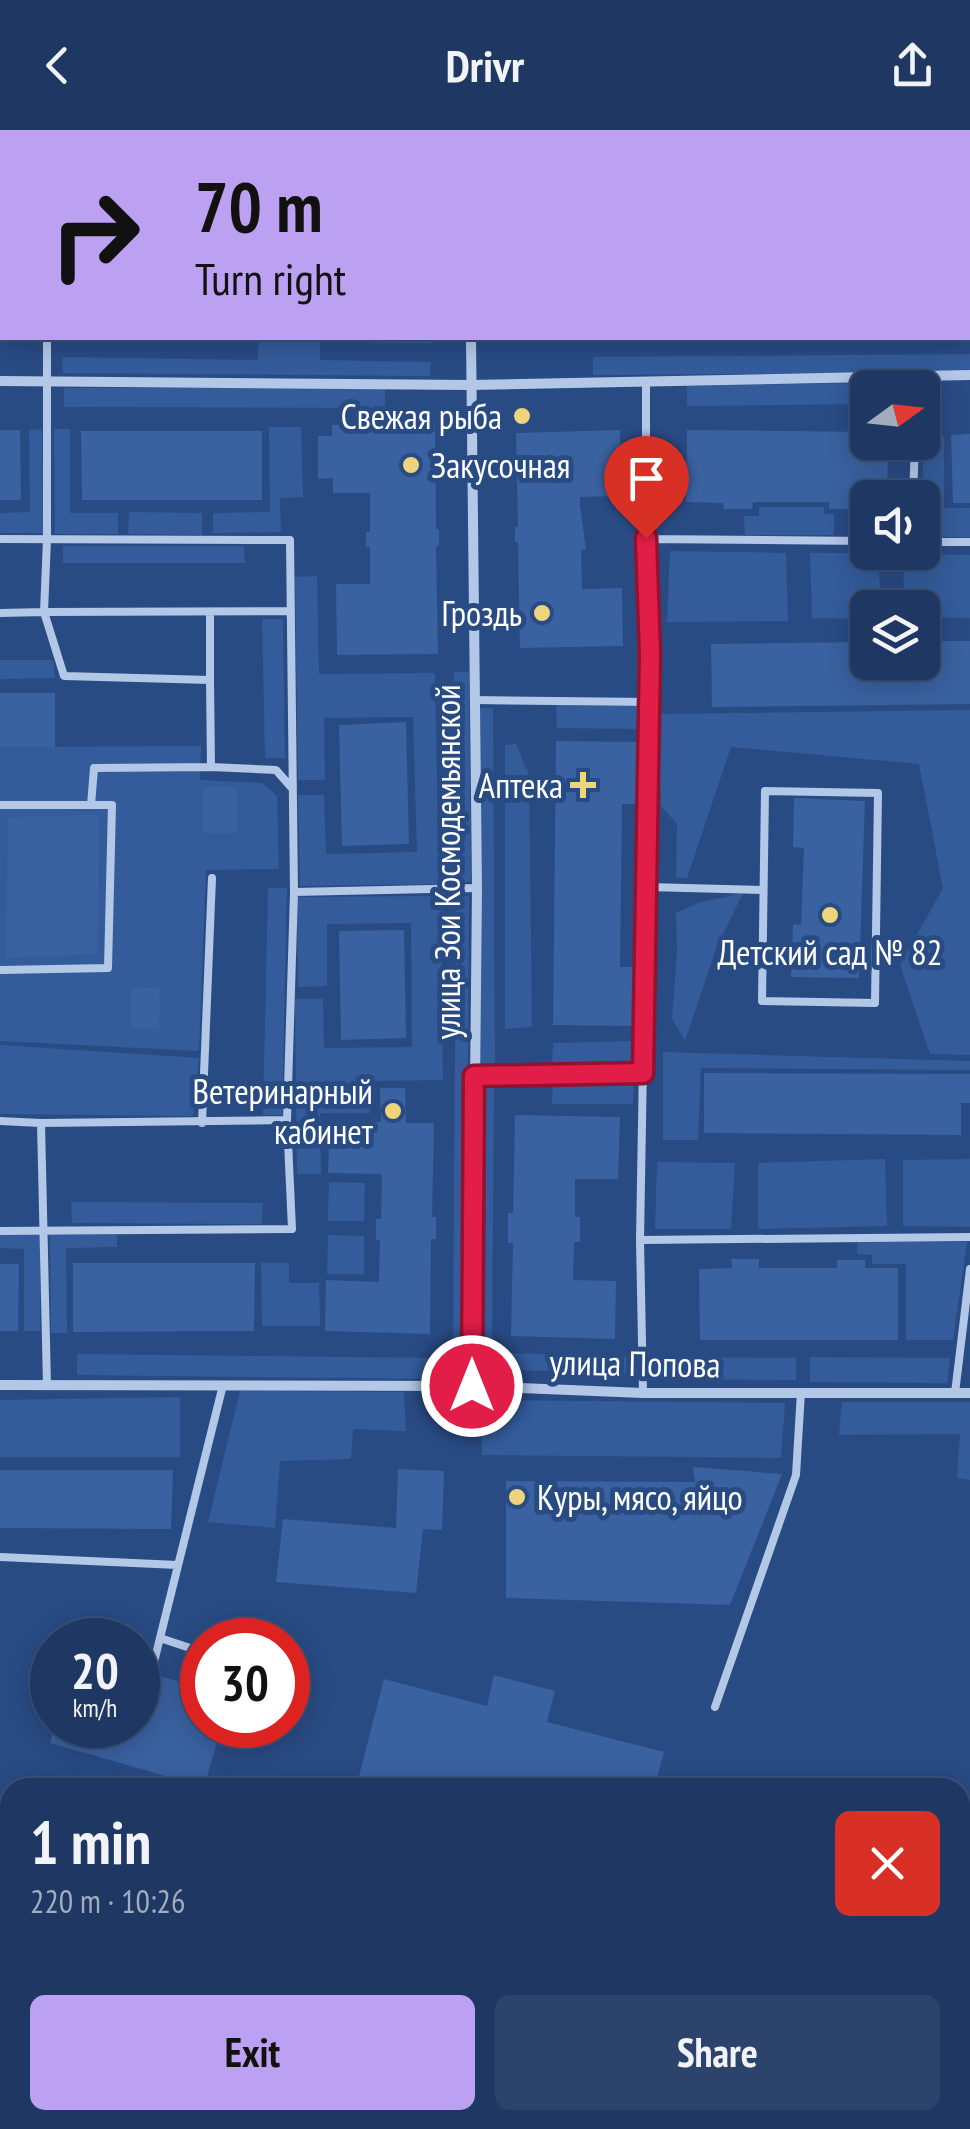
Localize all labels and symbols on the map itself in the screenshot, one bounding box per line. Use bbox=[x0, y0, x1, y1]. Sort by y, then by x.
north arrow bbox=[850, 370, 940, 460]
place label: Свежая рыба bbox=[341, 393, 502, 439]
marker: Свежая рыба bbox=[511, 405, 533, 427]
pin bbox=[604, 436, 689, 539]
place label: Закусочная bbox=[431, 442, 570, 488]
marker: Закусочная bbox=[400, 454, 422, 476]
place label: Гроздь bbox=[441, 590, 522, 636]
marker: Гроздь bbox=[531, 602, 553, 624]
street label: улица Зои Космодемьянской bbox=[424, 684, 470, 1040]
place label: Аптека bbox=[479, 762, 563, 808]
marker: Аптека bbox=[572, 774, 594, 796]
marker: Детский сад № 82 bbox=[819, 904, 841, 926]
place label: Детский сад № 82 bbox=[718, 929, 942, 975]
place label: Ветеринарный кабинет bbox=[192, 1068, 374, 1154]
marker: Ветеринарный кабинет bbox=[382, 1100, 404, 1122]
position arrow bbox=[420, 1334, 524, 1438]
street label: улица Попова bbox=[549, 1339, 721, 1387]
place label: Куры, мясо, яйцо bbox=[537, 1474, 743, 1520]
marker: Куры, мясо, яйцо bbox=[506, 1486, 528, 1508]
speed limit sign: 30 bbox=[180, 1618, 310, 1748]

